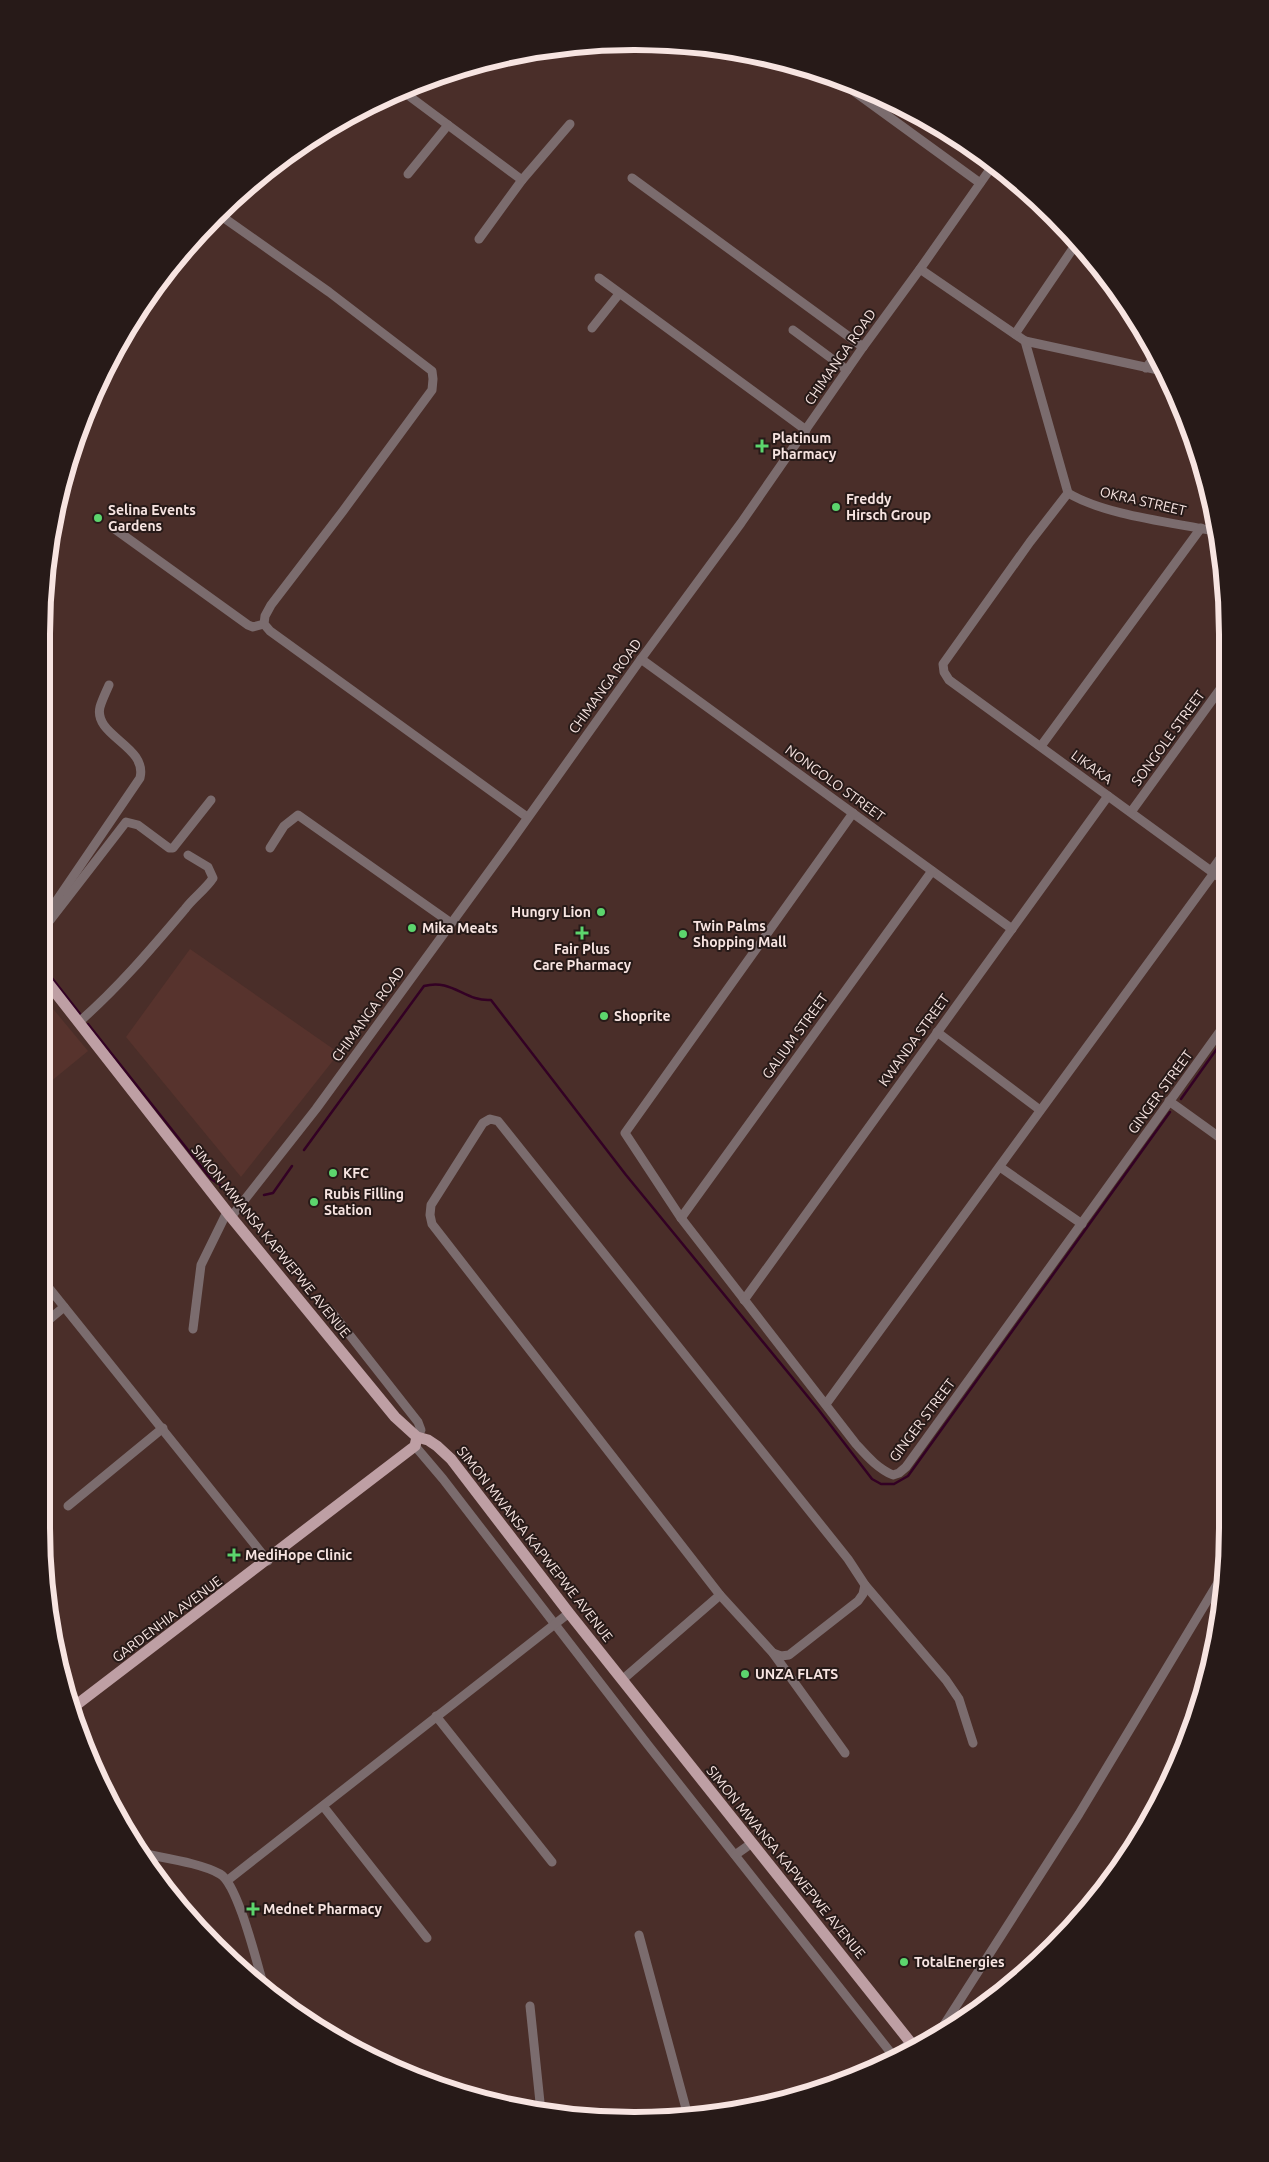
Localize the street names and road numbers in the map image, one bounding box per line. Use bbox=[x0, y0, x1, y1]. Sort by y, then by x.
street label: CHIMANGA ROAD bbox=[801, 306, 879, 408]
street label: OKRA STREET bbox=[1098, 483, 1188, 519]
street label: CHIMANGA ROAD bbox=[565, 635, 645, 736]
street label: SONGOLE STREET bbox=[1128, 687, 1208, 789]
street label: NONGOLO STREET bbox=[782, 742, 888, 825]
street label: LIKAKA bbox=[1068, 747, 1116, 787]
street label: CHIMANGA ROAD bbox=[328, 963, 408, 1064]
street label: GALIUM STREET bbox=[759, 990, 831, 1082]
street label: KWANDA STREET bbox=[875, 991, 953, 1089]
street label: GINGER STREET bbox=[1124, 1047, 1196, 1137]
street label: SIMON MWANSA KAPWEPWE AVENUE bbox=[188, 1142, 354, 1341]
street label: GINGER STREET bbox=[886, 1375, 958, 1464]
street label: SIMON MWANSA KAPWEPWE AVENUE bbox=[454, 1443, 616, 1645]
street label: GARDENHIA AVENUE bbox=[109, 1572, 225, 1665]
street label: SIMON MWANSA KAPWEPWE AVENUE bbox=[703, 1763, 869, 1962]

